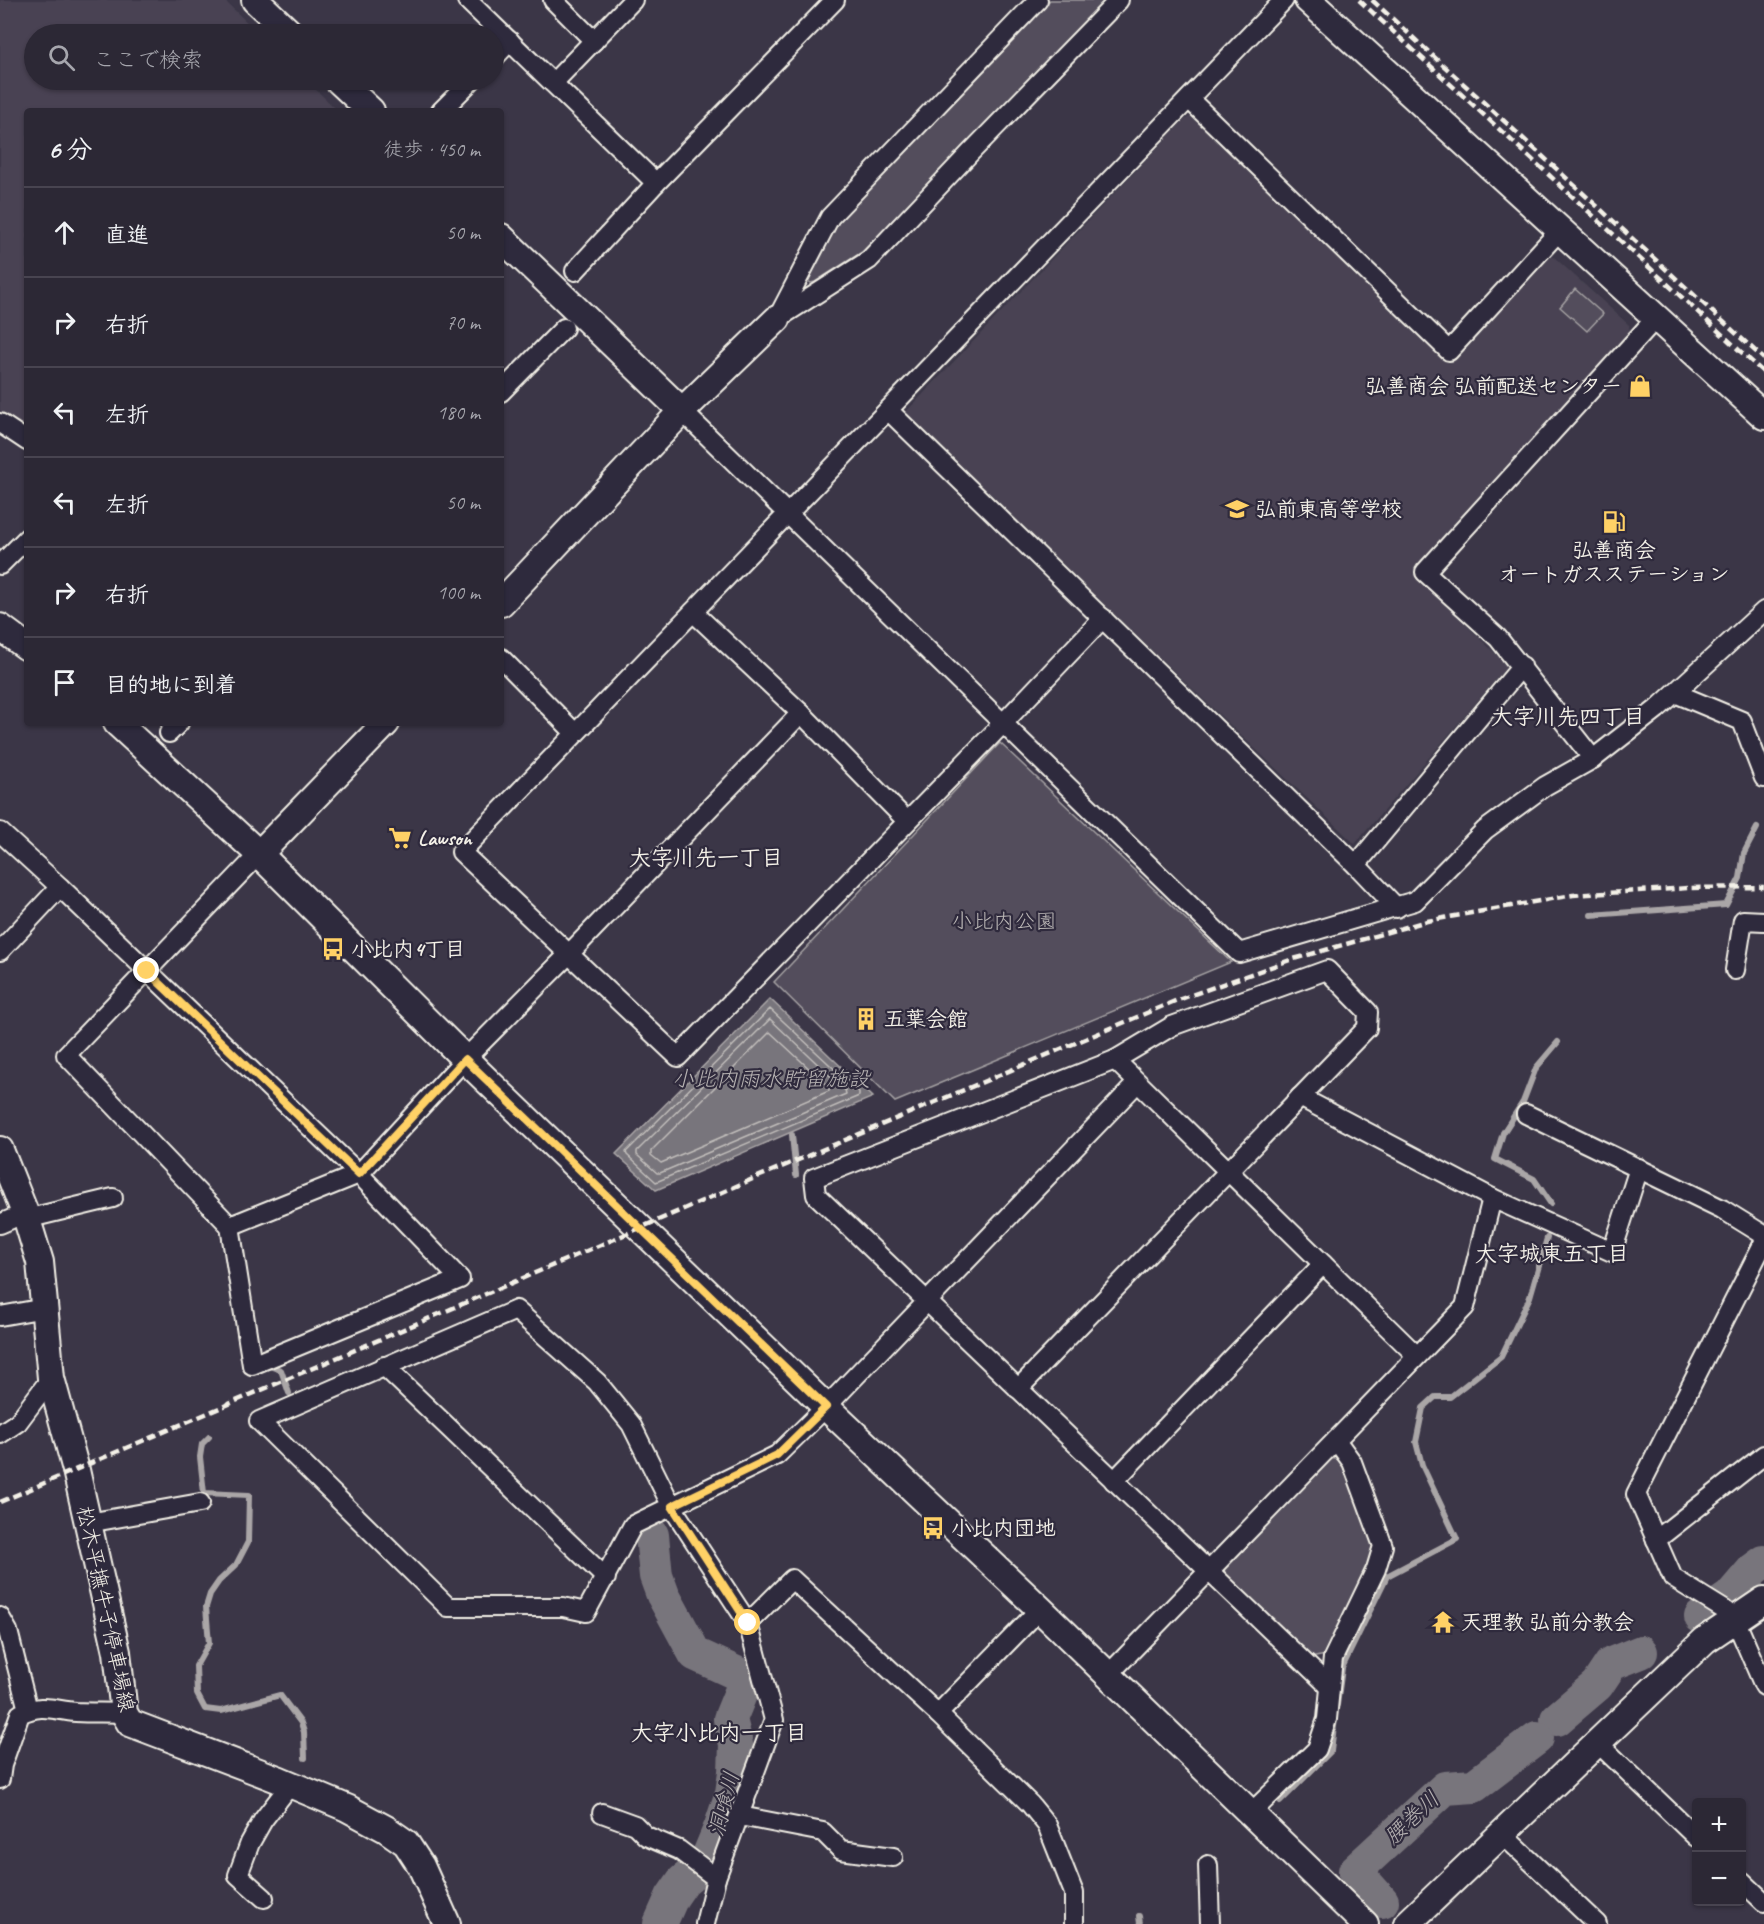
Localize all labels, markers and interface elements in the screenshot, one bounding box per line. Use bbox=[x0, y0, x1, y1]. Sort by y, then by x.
search box bbox=[24, 24, 504, 90]
icon: search bbox=[45, 41, 78, 74]
text: ここで検索 bbox=[93, 46, 203, 74]
text: 6 分 bbox=[48, 133, 93, 166]
text: 徒歩 · 450 m bbox=[384, 137, 480, 162]
icon: ahead bbox=[48, 216, 81, 249]
text: 50 m bbox=[446, 220, 480, 245]
text: 直進 bbox=[105, 221, 149, 249]
icon: right bbox=[48, 306, 81, 339]
text: 70 m bbox=[446, 310, 480, 335]
text: 右折 bbox=[105, 311, 149, 339]
place label: 弘善商会 弘前配送センター bbox=[1365, 373, 1622, 399]
shop icon: 弘善商会 弘前配送センター bbox=[1627, 373, 1653, 399]
icon: left bbox=[48, 396, 81, 429]
text: 180 m bbox=[437, 400, 480, 425]
text: 左折 bbox=[105, 401, 149, 429]
icon: left bbox=[48, 486, 81, 519]
text: 50 m bbox=[446, 490, 480, 515]
text: 左折 bbox=[105, 491, 149, 519]
school or university icon: 弘前東高等学校 bbox=[1224, 496, 1250, 522]
place label: 弘前東高等学校 bbox=[1255, 496, 1402, 522]
fuel station icon: 弘善商会 オートガスステーション bbox=[1601, 509, 1627, 535]
place label: 弘善商会 オートガスステーション bbox=[1498, 537, 1730, 587]
icon: right bbox=[48, 576, 81, 609]
text: 100 m bbox=[437, 580, 480, 605]
text: 右折 bbox=[105, 581, 149, 609]
icon: arrive bbox=[48, 666, 81, 699]
text: 目的地に到着 bbox=[105, 671, 237, 699]
district label: 大字川先四丁目 bbox=[1491, 703, 1645, 731]
supermarket icon: Lawson bbox=[387, 825, 413, 851]
place label: Lawson bbox=[418, 825, 473, 851]
district label: 大字川先一丁目 bbox=[629, 844, 783, 872]
park label: 小比内公園 bbox=[952, 908, 1057, 934]
bus stop icon: 小比内4丁目 bbox=[320, 936, 346, 962]
place label: 小比内4丁目 bbox=[351, 936, 465, 962]
route end bbox=[133, 957, 159, 983]
building icon: 五葉会館 bbox=[853, 1006, 879, 1032]
place label: 五葉会館 bbox=[884, 1006, 968, 1032]
water label: 小比内雨水貯留施設 bbox=[672, 1065, 872, 1093]
district label: 大字城東五丁目 bbox=[1475, 1240, 1629, 1268]
street label: 松木平撫牛子停車場線 bbox=[71, 1504, 141, 1714]
bus stop icon: 小比内団地 bbox=[920, 1515, 946, 1541]
place label: 小比内団地 bbox=[951, 1515, 1056, 1541]
route start bbox=[734, 1609, 760, 1635]
temple icon: 天理教 弘前分教会 bbox=[1430, 1609, 1456, 1635]
place label: 天理教 弘前分教会 bbox=[1461, 1609, 1634, 1635]
district label: 大字小比内一丁目 bbox=[631, 1719, 807, 1747]
water label: 洞喰川 bbox=[702, 1768, 746, 1840]
water label: 腰巻川 bbox=[1378, 1785, 1446, 1851]
map controls bbox=[1692, 1798, 1746, 1906]
button: + bbox=[1692, 1798, 1746, 1852]
button: − bbox=[1692, 1852, 1746, 1906]

